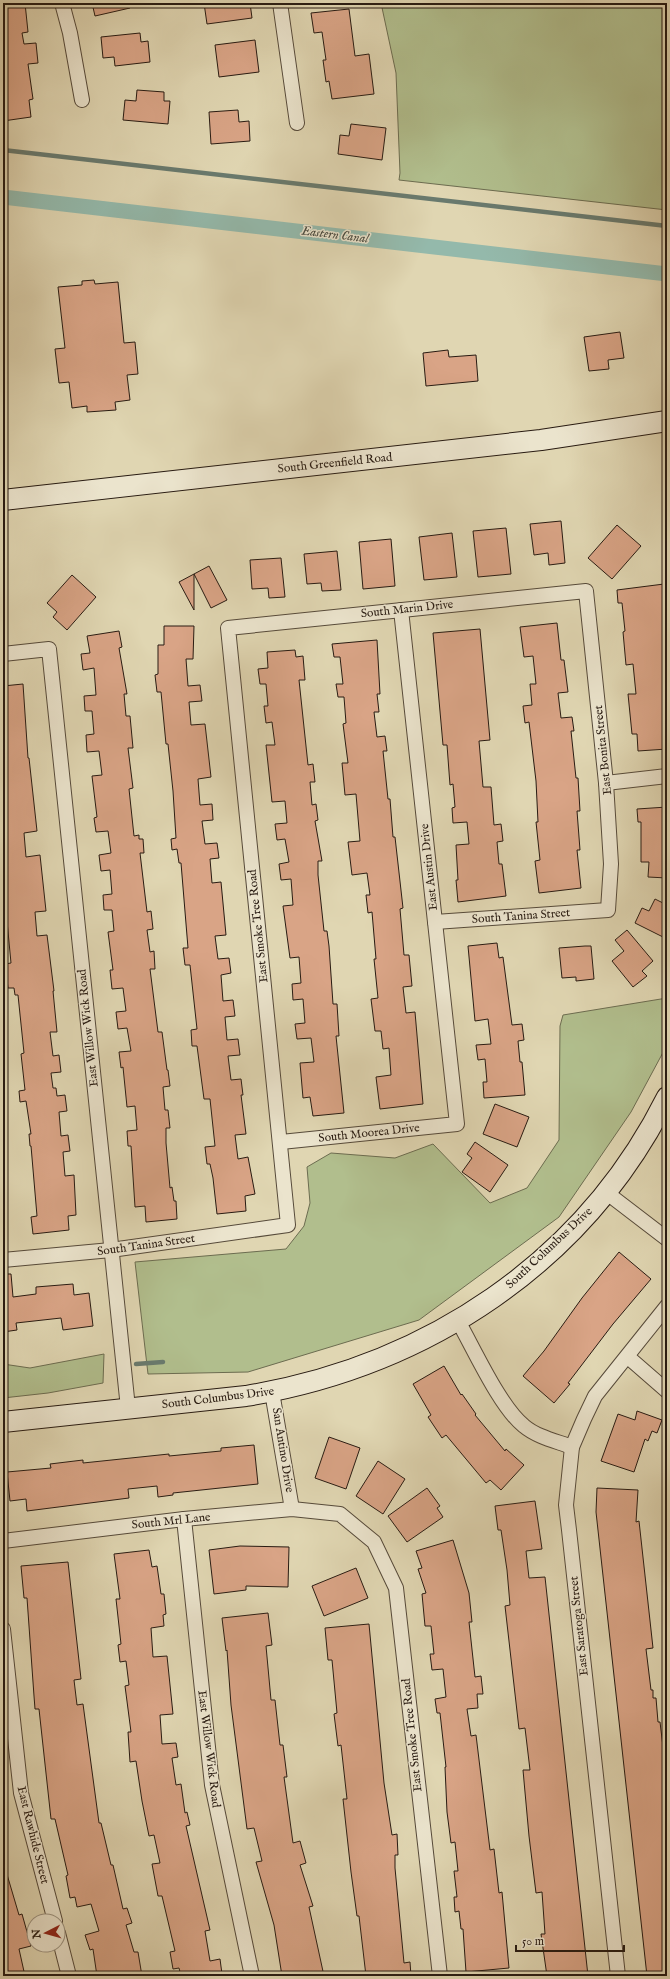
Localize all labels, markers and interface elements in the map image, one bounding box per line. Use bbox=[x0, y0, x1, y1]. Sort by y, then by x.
water label: Eastern Canal bbox=[300, 222, 370, 248]
street label: South Greenfield Road bbox=[277, 449, 394, 476]
street label: South Marin Drive bbox=[360, 597, 454, 621]
street label: East Bonita Street bbox=[591, 704, 615, 796]
street label: East Austin Drive bbox=[417, 822, 441, 911]
street label: East Smoke Tree Road bbox=[245, 868, 271, 983]
street label: South Tanina Street bbox=[471, 905, 571, 927]
street label: East Willow Wick Road bbox=[74, 968, 102, 1088]
street label: South Moorea Drive bbox=[318, 1120, 421, 1146]
street label: South Columbus Drive bbox=[503, 1204, 596, 1292]
street label: South Tanina Street bbox=[96, 1231, 196, 1259]
street label: South Columbus Drive bbox=[161, 1384, 275, 1412]
street label: San Antino Drive bbox=[269, 1407, 297, 1494]
street label: South Mrl Lane bbox=[131, 1509, 212, 1533]
street label: East Saratoga Street bbox=[566, 1575, 592, 1677]
street label: East Smoke Tree Road bbox=[399, 1677, 425, 1792]
street label: East Willow Wick Road bbox=[194, 1689, 224, 1809]
street label: East Rawhide Street bbox=[14, 1785, 52, 1885]
north arrow bbox=[26, 1913, 66, 1953]
scale bar bbox=[516, 1927, 624, 1953]
text: N bbox=[30, 1928, 45, 1940]
text: 50 m bbox=[522, 1934, 544, 1949]

